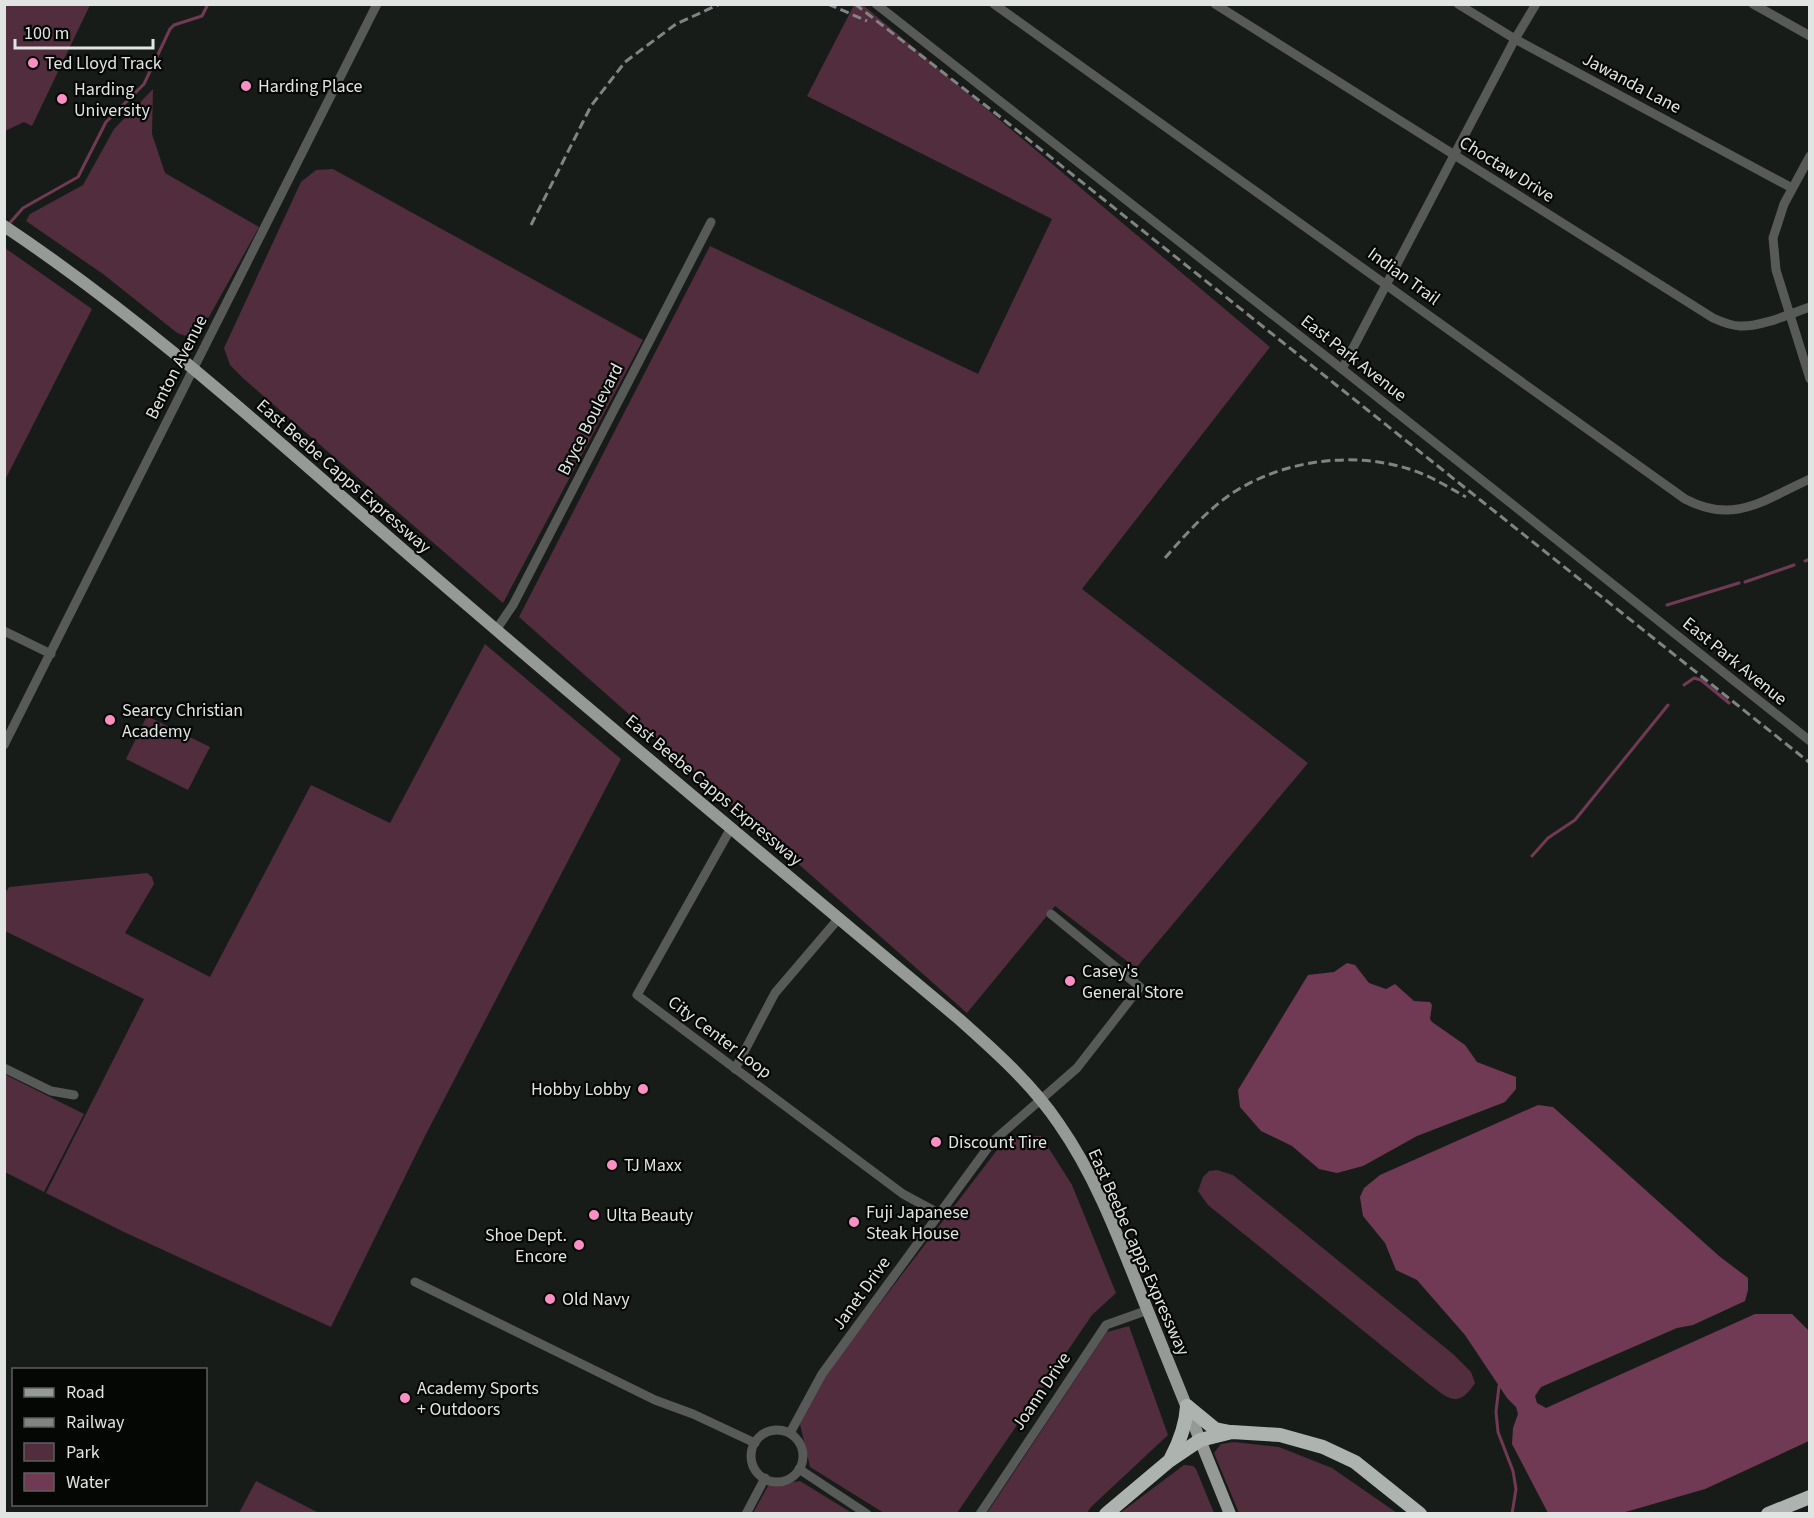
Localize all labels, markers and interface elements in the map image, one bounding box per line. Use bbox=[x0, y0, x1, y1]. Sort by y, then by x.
scale bar bbox=[15, 12, 153, 50]
text: 100 m bbox=[24, 21, 69, 46]
street label: Jawanda Lane bbox=[1578, 47, 1686, 120]
place label: Ted Lloyd Track bbox=[45, 51, 162, 76]
marker: Ted Lloyd Track bbox=[26, 56, 40, 70]
place label: Harding Place bbox=[258, 74, 362, 99]
place label: Harding University bbox=[74, 77, 150, 123]
marker: Harding Place bbox=[239, 79, 253, 93]
marker: Harding University bbox=[55, 92, 69, 106]
street label: Choctaw Drive bbox=[1454, 130, 1559, 209]
street label: Indian Trail bbox=[1362, 242, 1445, 311]
street label: East Park Avenue bbox=[1296, 309, 1412, 408]
street label: Benton Avenue bbox=[139, 311, 213, 424]
street label: Bryce Boulevard bbox=[551, 359, 629, 480]
street label: East Beebe Capps Expressway bbox=[251, 393, 437, 560]
street label: East Park Avenue bbox=[1677, 611, 1792, 711]
place label: Searcy Christian Academy bbox=[122, 698, 243, 744]
street label: East Beebe Capps Expressway bbox=[620, 709, 808, 872]
marker: Searcy Christian Academy bbox=[103, 713, 117, 727]
place label: Casey's General Store bbox=[1082, 959, 1184, 1005]
marker: Casey's General Store bbox=[1063, 974, 1077, 988]
street label: City Center Loop bbox=[662, 990, 777, 1085]
place label: Hobby Lobby bbox=[531, 1077, 632, 1102]
marker: Hobby Lobby bbox=[636, 1082, 650, 1096]
place label: Discount Tire bbox=[948, 1130, 1047, 1155]
marker: Discount Tire bbox=[929, 1135, 943, 1149]
street label: East Beebe Capps Expressway bbox=[1082, 1145, 1196, 1360]
place label: TJ Maxx bbox=[624, 1153, 682, 1178]
marker: TJ Maxx bbox=[605, 1158, 619, 1172]
place label: Fuji Japanese Steak House bbox=[866, 1200, 969, 1246]
place label: Ulta Beauty bbox=[606, 1203, 694, 1228]
marker: Ulta Beauty bbox=[587, 1208, 601, 1222]
marker: Fuji Japanese Steak House bbox=[847, 1215, 861, 1229]
place label: Shoe Dept. Encore bbox=[485, 1223, 567, 1269]
marker: Shoe Dept. Encore bbox=[572, 1238, 586, 1252]
street label: Janet Drive bbox=[826, 1252, 897, 1335]
place label: Old Navy bbox=[562, 1287, 630, 1312]
marker: Old Navy bbox=[543, 1292, 557, 1306]
street label: Joann Drive bbox=[1006, 1347, 1077, 1435]
legend bbox=[12, 1368, 207, 1506]
place label: Academy Sports + Outdoors bbox=[417, 1376, 539, 1422]
text: Road bbox=[66, 1380, 105, 1405]
marker: Academy Sports + Outdoors bbox=[398, 1391, 412, 1405]
text: Railway bbox=[66, 1410, 125, 1435]
text: Park bbox=[66, 1440, 100, 1465]
text: Water bbox=[66, 1470, 110, 1495]

